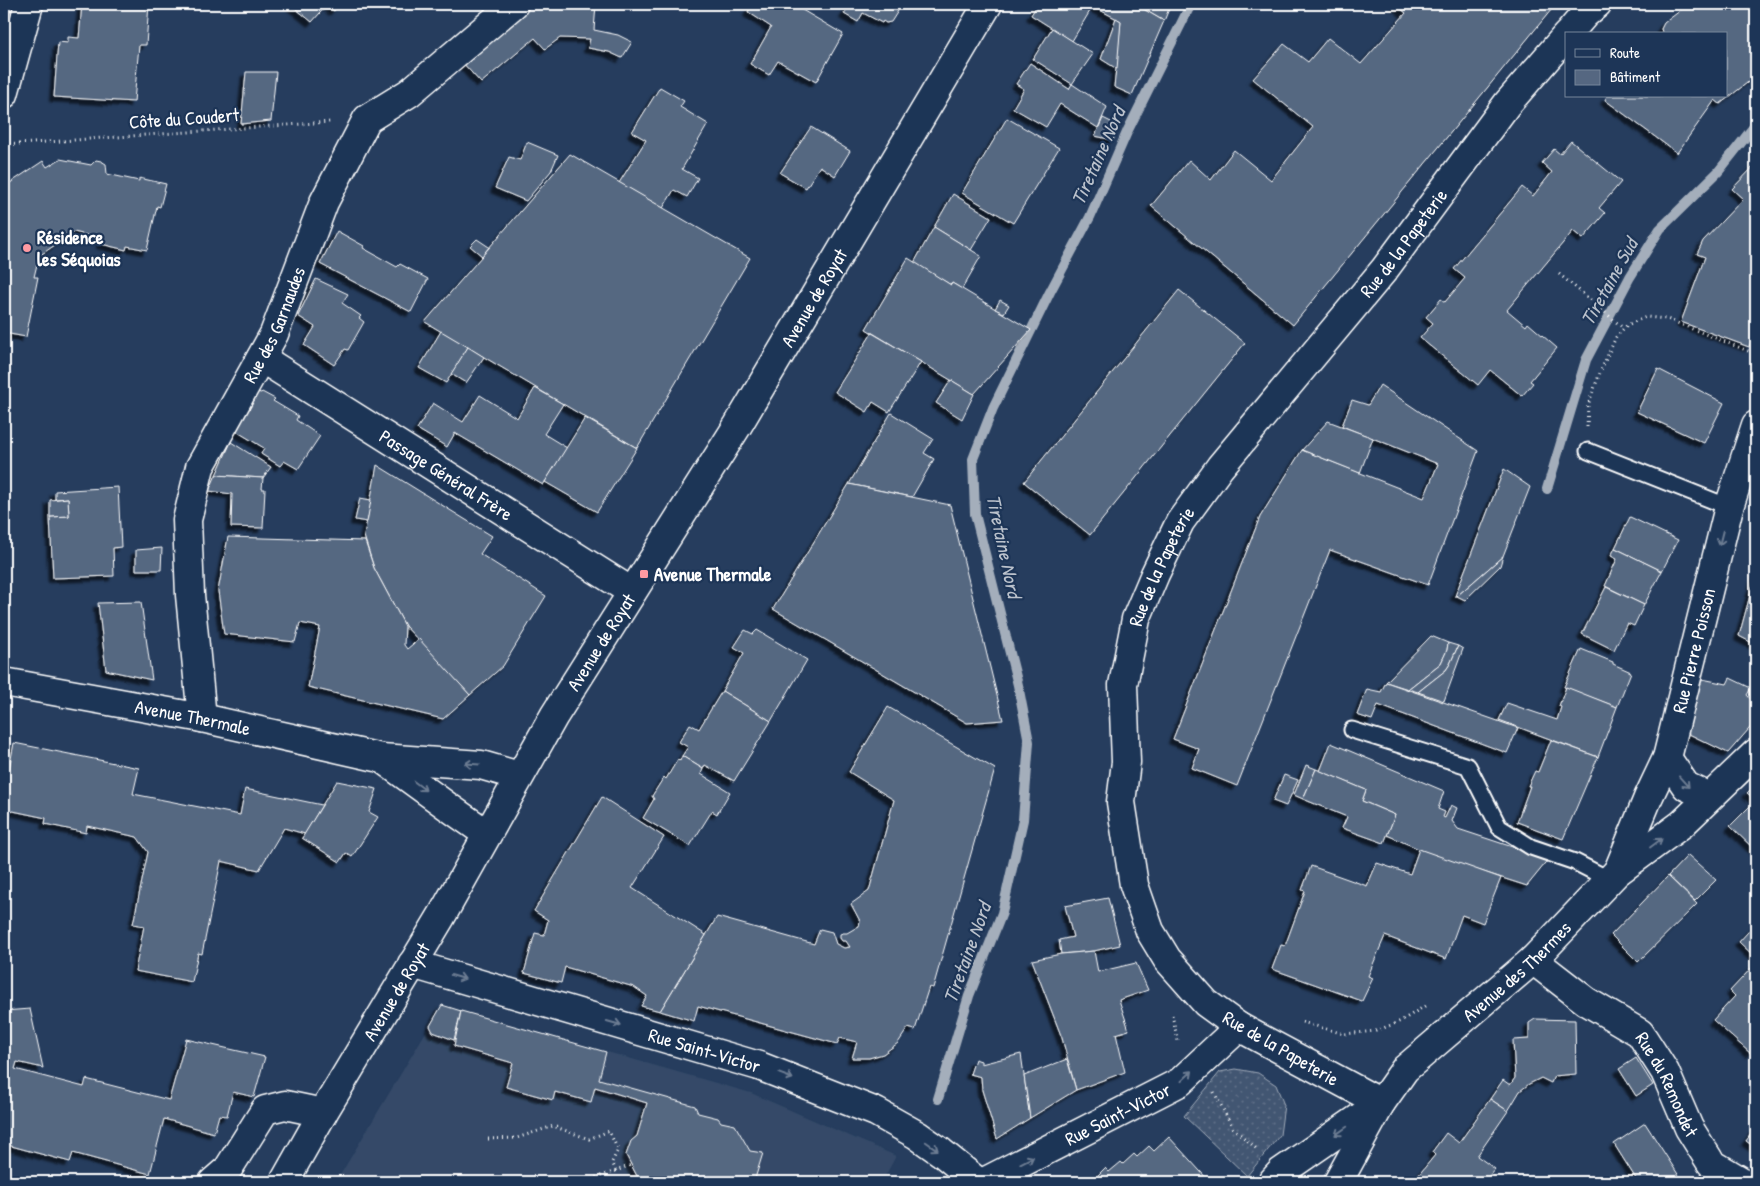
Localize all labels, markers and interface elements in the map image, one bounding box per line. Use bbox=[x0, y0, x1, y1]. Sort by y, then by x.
legend bbox=[1565, 32, 1728, 98]
text: Route bbox=[1610, 42, 1640, 63]
text: Bâtiment bbox=[1610, 66, 1661, 87]
water label: Tiretaine Nord bbox=[1064, 100, 1132, 209]
street label: Côte du Coudert bbox=[128, 101, 240, 135]
street label: Rue de la Papeterie bbox=[1354, 183, 1453, 303]
place label: Résidence les Séquoias bbox=[37, 224, 121, 273]
water label: Tiretaine Sud bbox=[1574, 231, 1645, 330]
marker: Résidence les Séquoias bbox=[21, 242, 33, 254]
street label: Avenue de Royat bbox=[774, 243, 853, 352]
street label: Rue des Garnaudes bbox=[236, 263, 311, 387]
street label: Passage Général Frère bbox=[375, 423, 518, 527]
water label: Tiretaine Nord bbox=[980, 492, 1029, 603]
street label: Rue de la Papeterie bbox=[1122, 501, 1201, 628]
one-way arrow bbox=[1716, 530, 1725, 546]
place label: Avenue Thermale bbox=[654, 561, 772, 587]
marker: Avenue Thermale bbox=[638, 568, 650, 580]
street label: Rue Pierre Poisson bbox=[1666, 585, 1722, 716]
street label: Avenue de Royat bbox=[560, 588, 641, 696]
street label: Avenue Thermale bbox=[133, 693, 254, 742]
one-way arrow bbox=[464, 759, 480, 769]
one-way arrow bbox=[1678, 775, 1690, 788]
one-way arrow bbox=[413, 781, 427, 791]
one-way arrow bbox=[1649, 838, 1663, 848]
water label: Tiretaine Nord bbox=[936, 896, 998, 1007]
street label: Avenue des Thermes bbox=[1457, 915, 1577, 1028]
street label: Avenue de Royat bbox=[357, 937, 436, 1046]
one-way arrow bbox=[450, 973, 466, 983]
street label: Rue de la Papeterie bbox=[1218, 1004, 1344, 1092]
one-way arrow bbox=[606, 1019, 622, 1029]
street label: Rue Saint-Victor bbox=[646, 1021, 764, 1079]
street label: Rue du Remondet bbox=[1630, 1027, 1705, 1142]
one-way arrow bbox=[1180, 1071, 1193, 1082]
one-way arrow bbox=[778, 1072, 793, 1082]
street label: Rue Saint-Victor bbox=[1060, 1076, 1175, 1152]
one-way arrow bbox=[1335, 1126, 1348, 1137]
one-way arrow bbox=[925, 1141, 939, 1151]
one-way arrow bbox=[1020, 1155, 1035, 1165]

